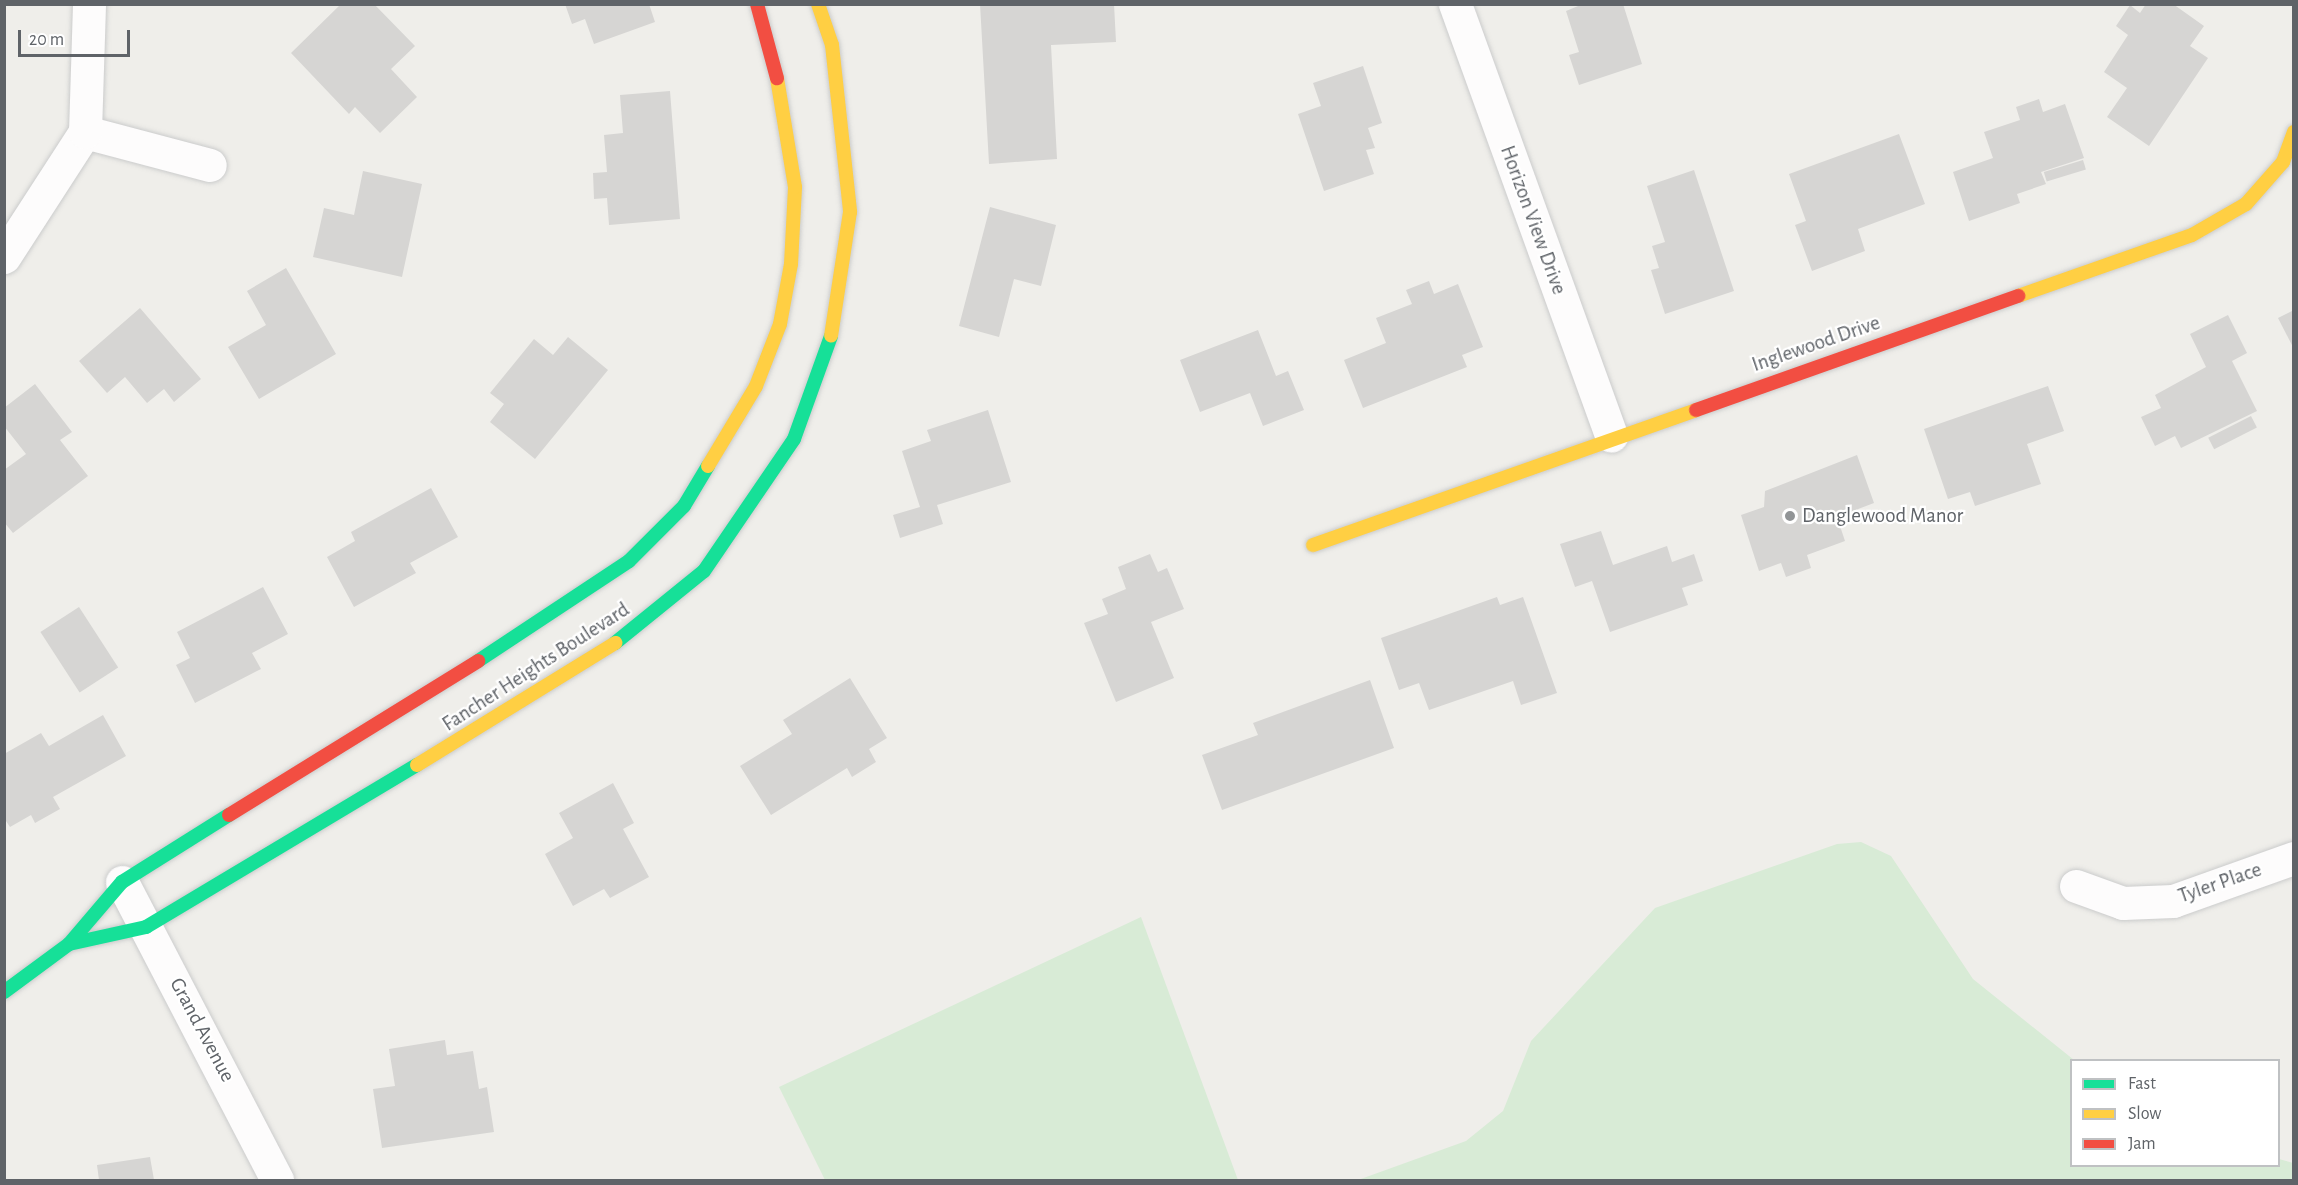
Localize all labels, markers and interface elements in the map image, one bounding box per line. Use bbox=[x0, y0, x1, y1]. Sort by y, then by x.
scale bar bbox=[21, 18, 134, 56]
text: 20 m bbox=[29, 31, 64, 49]
street label: Horizon View Drive bbox=[1494, 142, 1572, 298]
street label: Inglewood Drive bbox=[1749, 310, 1883, 378]
place label: Danglewood Manor bbox=[1802, 503, 1963, 529]
marker: Danglewood Manor bbox=[1783, 509, 1797, 523]
street label: Fancher Heights Boulevard bbox=[438, 597, 634, 737]
street label: Tyler Place bbox=[2175, 857, 2265, 909]
street label: Grand Avenue bbox=[164, 973, 240, 1087]
legend bbox=[2070, 1059, 2280, 1167]
text: Fast bbox=[2128, 1075, 2156, 1093]
text: Slow bbox=[2128, 1105, 2161, 1123]
text: Jam bbox=[2128, 1135, 2156, 1153]

